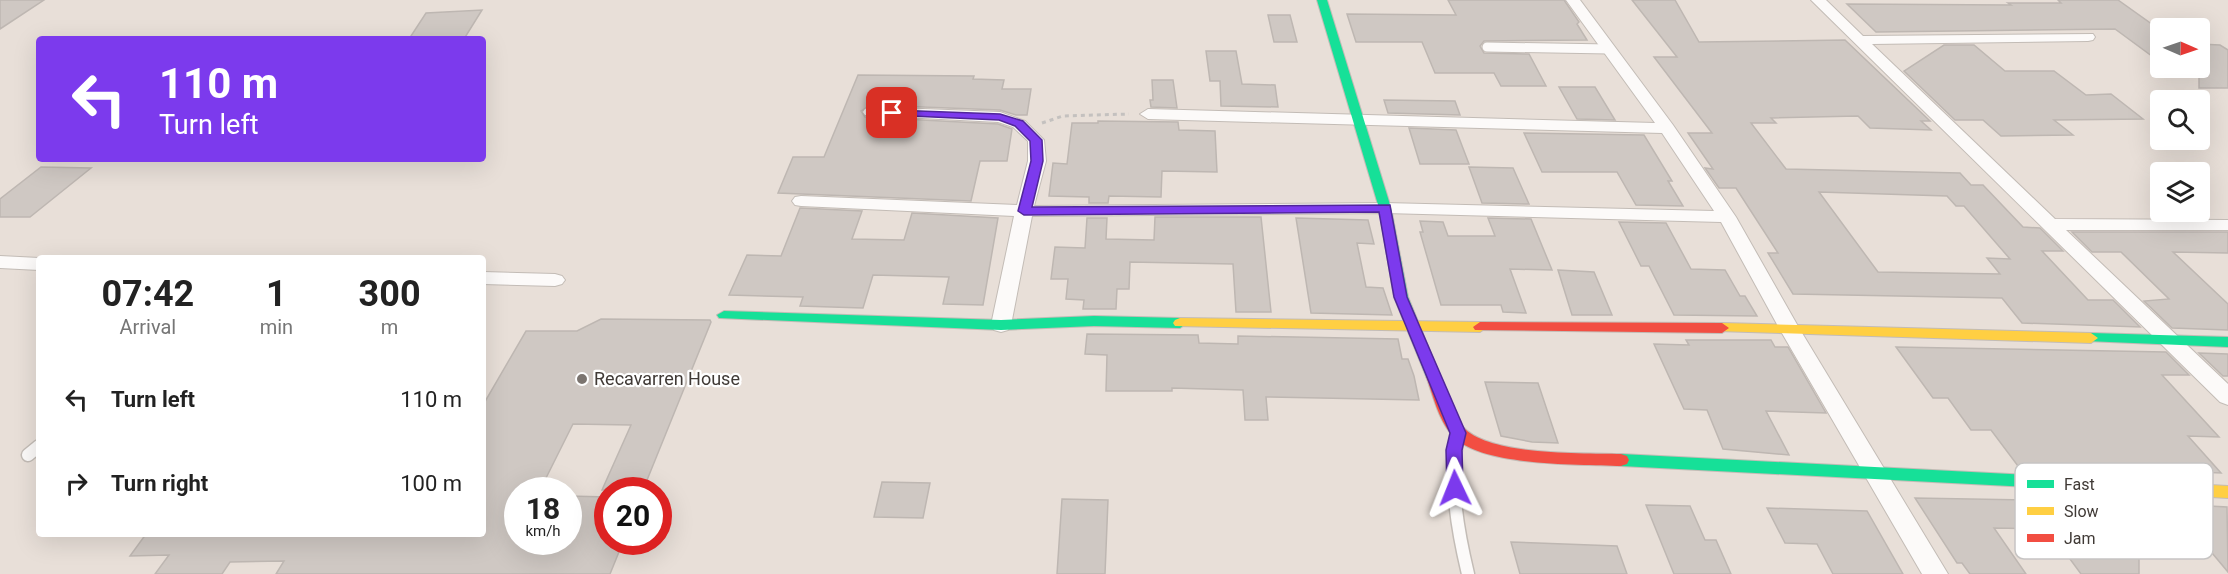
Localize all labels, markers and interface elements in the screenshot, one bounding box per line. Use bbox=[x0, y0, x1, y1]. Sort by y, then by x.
north arrow bbox=[2150, 18, 2210, 78]
map controls bbox=[2150, 18, 2210, 222]
text: 110 m bbox=[159, 59, 278, 108]
icon: left bbox=[60, 60, 138, 138]
pin bbox=[866, 87, 917, 138]
button: search bbox=[2150, 90, 2210, 150]
icon: arrive bbox=[875, 96, 908, 129]
text: Turn left bbox=[159, 109, 259, 141]
button: layers bbox=[2150, 162, 2210, 222]
text: 07:42 bbox=[101, 273, 194, 315]
text: 1 bbox=[266, 273, 287, 315]
text: 300 bbox=[359, 273, 421, 315]
text: Arrival bbox=[119, 315, 176, 339]
text: min bbox=[260, 315, 293, 339]
text: m bbox=[381, 315, 398, 339]
place label: Recavarren House bbox=[594, 368, 740, 389]
marker: Recavarren House bbox=[575, 372, 589, 386]
icon: left bbox=[60, 383, 93, 416]
text: Turn left bbox=[111, 387, 195, 412]
text: 110 m bbox=[400, 387, 462, 412]
position arrow bbox=[1423, 456, 1487, 520]
legend bbox=[2015, 463, 2213, 559]
icon: right bbox=[60, 467, 93, 500]
text: Turn right bbox=[111, 471, 208, 496]
text: 100 m bbox=[400, 471, 462, 496]
text: Fast bbox=[2064, 475, 2095, 494]
speed limit sign: 20 bbox=[594, 477, 672, 555]
text: 18 bbox=[526, 491, 560, 526]
text: Slow bbox=[2064, 502, 2099, 521]
text: km/h bbox=[525, 522, 561, 540]
text: Jam bbox=[2064, 529, 2096, 548]

